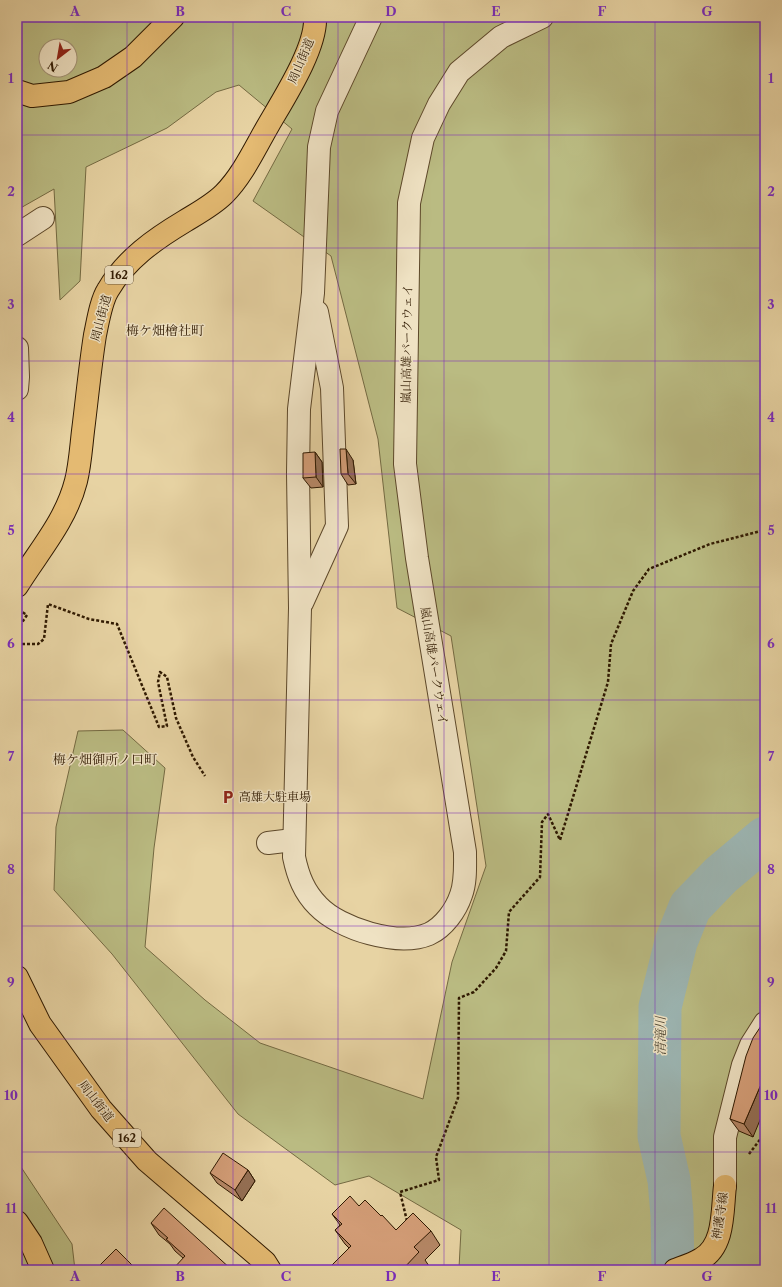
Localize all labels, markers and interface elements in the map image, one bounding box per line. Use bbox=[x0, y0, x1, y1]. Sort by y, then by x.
text: A bbox=[69, 3, 81, 19]
text: B bbox=[175, 3, 185, 19]
text: C bbox=[281, 3, 291, 19]
text: D bbox=[385, 3, 397, 19]
text: E bbox=[491, 3, 501, 19]
text: F bbox=[598, 3, 607, 19]
text: G bbox=[701, 3, 713, 19]
street label: 周山街道 bbox=[284, 36, 317, 86]
north arrow bbox=[38, 38, 78, 78]
text: N bbox=[45, 58, 61, 75]
text: 1 bbox=[8, 70, 14, 86]
text: 1 bbox=[768, 70, 774, 86]
text: 2 bbox=[7, 183, 15, 199]
text: 2 bbox=[767, 183, 775, 199]
road number: 162 bbox=[105, 266, 133, 284]
street label: 嵐山高雄パークウェイ bbox=[398, 284, 415, 404]
street label: 周山街道 bbox=[87, 293, 114, 343]
text: 3 bbox=[7, 296, 15, 312]
text: 3 bbox=[767, 296, 775, 312]
district label: 梅ケ畑檜社町 bbox=[126, 322, 204, 338]
text: 4 bbox=[7, 409, 15, 425]
text: 4 bbox=[767, 409, 775, 425]
text: 5 bbox=[7, 522, 15, 538]
text: 5 bbox=[767, 522, 775, 538]
street label: 嵐山高雄パークウェイ bbox=[418, 606, 451, 726]
text: 6 bbox=[7, 635, 15, 651]
text: 6 bbox=[767, 635, 775, 651]
text: 7 bbox=[8, 748, 15, 764]
text: 7 bbox=[768, 748, 775, 764]
district label: 梅ケ畑御所ノ口町 bbox=[53, 751, 157, 767]
parking icon: 高雄大駐車場 bbox=[220, 789, 236, 805]
place label: 高雄大駐車場 bbox=[239, 789, 311, 804]
text: 8 bbox=[7, 861, 15, 877]
text: 8 bbox=[767, 861, 775, 877]
text: 9 bbox=[7, 974, 15, 990]
text: 9 bbox=[767, 974, 775, 990]
water label: 清滝川 bbox=[652, 1015, 668, 1056]
street label: 周山街道 bbox=[76, 1077, 117, 1124]
text: 10 bbox=[4, 1087, 18, 1103]
text: 10 bbox=[764, 1087, 778, 1103]
road number: 162 bbox=[113, 1129, 141, 1147]
street label: 神護寺線 bbox=[708, 1191, 731, 1241]
text: 11 bbox=[5, 1200, 17, 1216]
text: 11 bbox=[765, 1200, 777, 1216]
text: A bbox=[69, 1268, 81, 1284]
text: B bbox=[175, 1268, 185, 1284]
text: C bbox=[281, 1268, 291, 1284]
text: D bbox=[385, 1268, 397, 1284]
text: E bbox=[491, 1268, 501, 1284]
text: F bbox=[598, 1268, 607, 1284]
text: G bbox=[701, 1268, 713, 1284]

